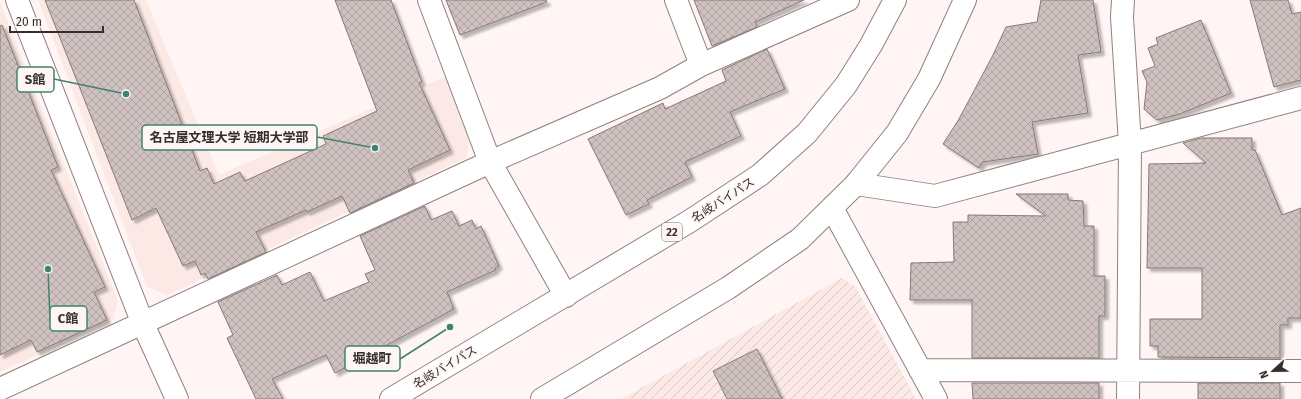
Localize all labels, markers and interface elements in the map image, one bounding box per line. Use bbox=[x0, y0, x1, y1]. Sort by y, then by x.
scale bar bbox=[10, 8, 103, 34]
text: 20 m bbox=[16, 15, 42, 29]
callout: S館 bbox=[17, 67, 54, 92]
text: S館 bbox=[25, 72, 45, 87]
callout: 名古屋文理大学 短期大学部 bbox=[142, 125, 317, 150]
text: 名古屋文理大学 短期大学部 bbox=[149, 130, 309, 145]
street label: 名岐バイパス bbox=[689, 175, 757, 225]
road number: 22 bbox=[662, 223, 682, 241]
callout: C館 bbox=[50, 306, 87, 331]
text: C館 bbox=[58, 311, 78, 326]
street label: 名岐バイパス bbox=[411, 343, 479, 391]
callout: 堀越町 bbox=[345, 346, 400, 371]
text: 堀越町 bbox=[352, 351, 392, 366]
north arrow bbox=[1253, 351, 1293, 391]
text: N bbox=[1257, 369, 1272, 380]

